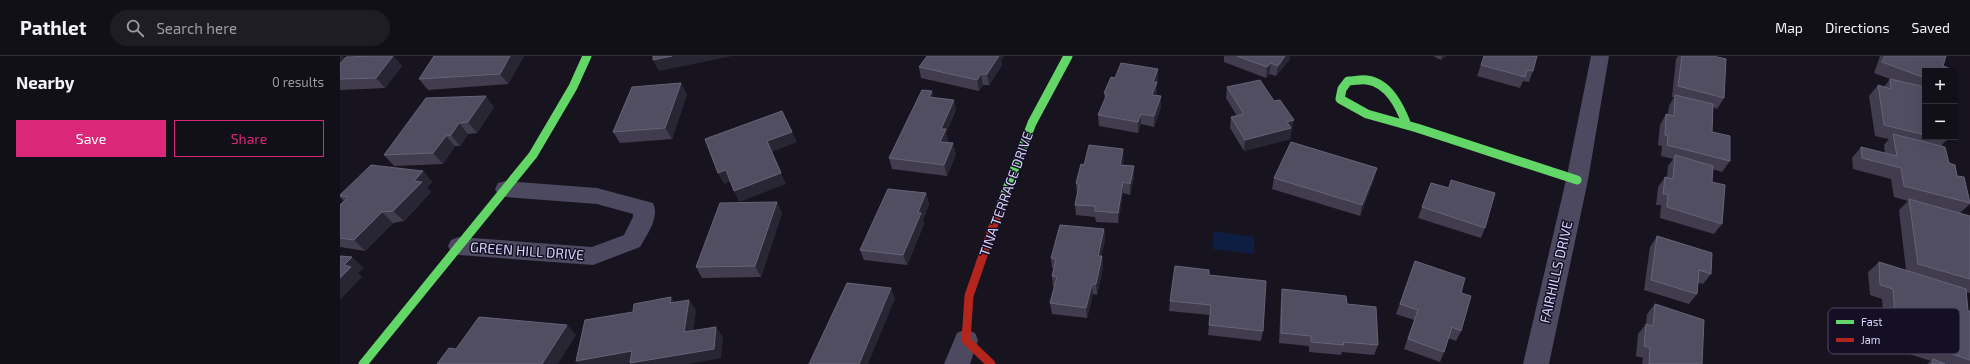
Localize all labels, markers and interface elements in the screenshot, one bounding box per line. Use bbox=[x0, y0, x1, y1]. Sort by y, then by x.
search box bbox=[110, 10, 390, 46]
text: Pathlet bbox=[20, 16, 86, 39]
icon: search bbox=[124, 17, 146, 39]
text: Search here bbox=[156, 19, 237, 37]
text: Map bbox=[1775, 19, 1803, 36]
text: Directions bbox=[1825, 19, 1890, 36]
text: Saved bbox=[1912, 19, 1950, 36]
map controls bbox=[1922, 68, 1958, 140]
button: + bbox=[1922, 68, 1958, 104]
text: Nearby bbox=[16, 72, 74, 92]
text: 0 results bbox=[272, 74, 324, 90]
button: − bbox=[1922, 104, 1958, 140]
button: Save bbox=[16, 120, 166, 157]
button: Share bbox=[174, 120, 324, 157]
street label: TINA TERRACE DRIVE bbox=[975, 129, 1036, 259]
street label: FAIRHILLS DRIVE bbox=[1536, 219, 1576, 325]
street label: GREEN HILL DRIVE bbox=[469, 238, 585, 263]
legend bbox=[1828, 308, 1960, 354]
text: Fast bbox=[1861, 315, 1883, 328]
text: Jam bbox=[1861, 333, 1880, 346]

